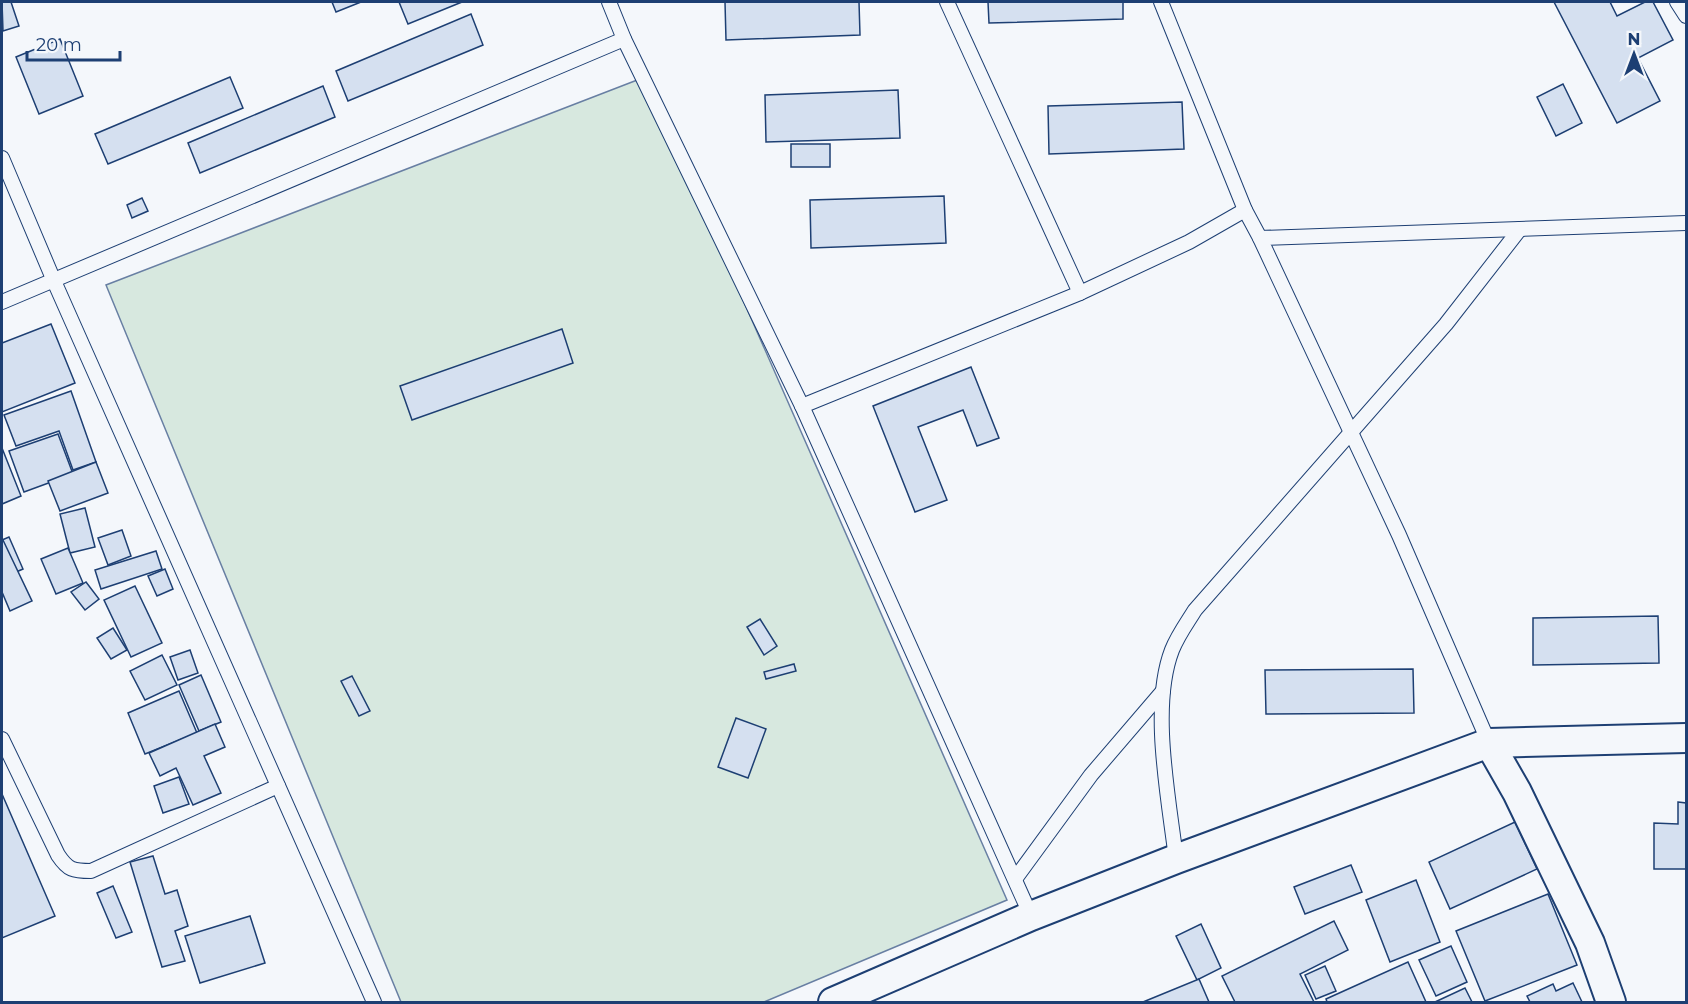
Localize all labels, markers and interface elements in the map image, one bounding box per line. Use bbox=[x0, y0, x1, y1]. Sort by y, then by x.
scale bar bbox=[27, 24, 120, 62]
north arrow bbox=[1604, 24, 1664, 84]
text: N bbox=[1628, 30, 1640, 49]
text: 20 m bbox=[36, 34, 82, 56]

